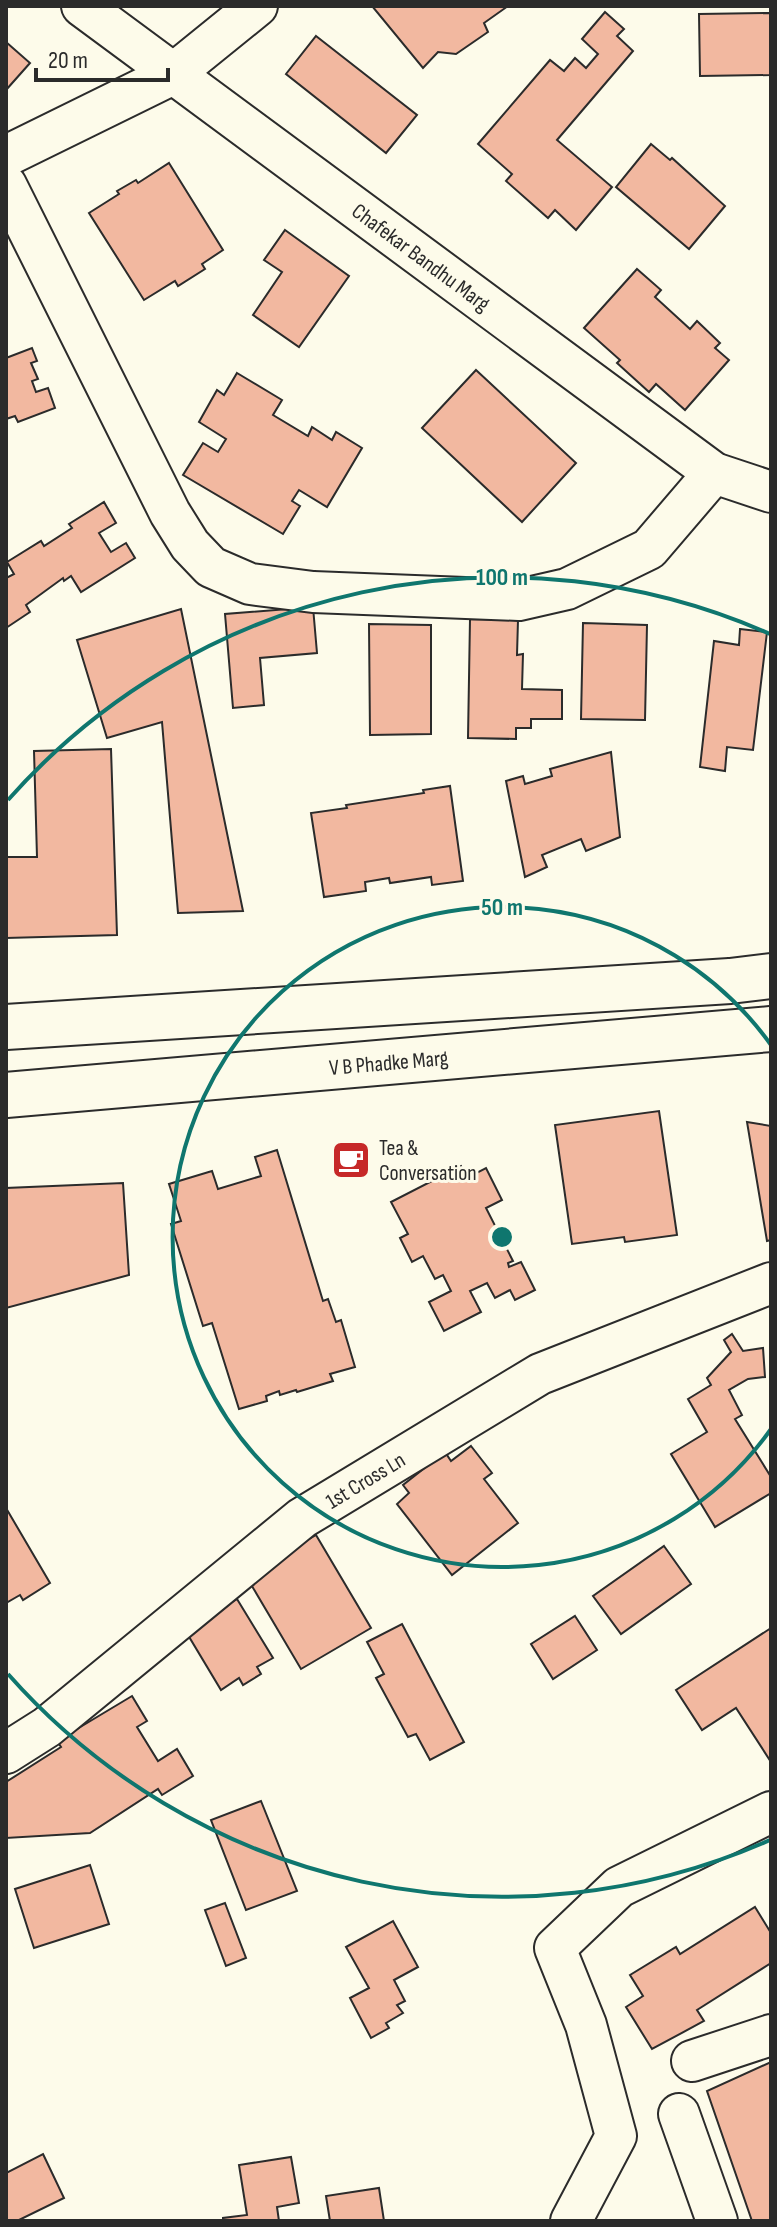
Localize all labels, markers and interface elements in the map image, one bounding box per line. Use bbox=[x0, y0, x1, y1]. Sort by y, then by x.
scale bar bbox=[36, 32, 168, 82]
text: 20 m bbox=[48, 46, 88, 75]
street label: Chafekar Bandhu Marg bbox=[346, 198, 495, 318]
text: 100 m bbox=[476, 563, 528, 592]
text: 50 m bbox=[481, 893, 523, 922]
street label: V B Phadke Marg bbox=[328, 1045, 450, 1082]
place label: Tea & Conversation bbox=[379, 1135, 477, 1187]
cafe icon: Tea & Conversation bbox=[330, 1139, 372, 1181]
centre of rings bbox=[488, 1223, 516, 1251]
street label: 1st Cross Ln bbox=[321, 1447, 411, 1515]

